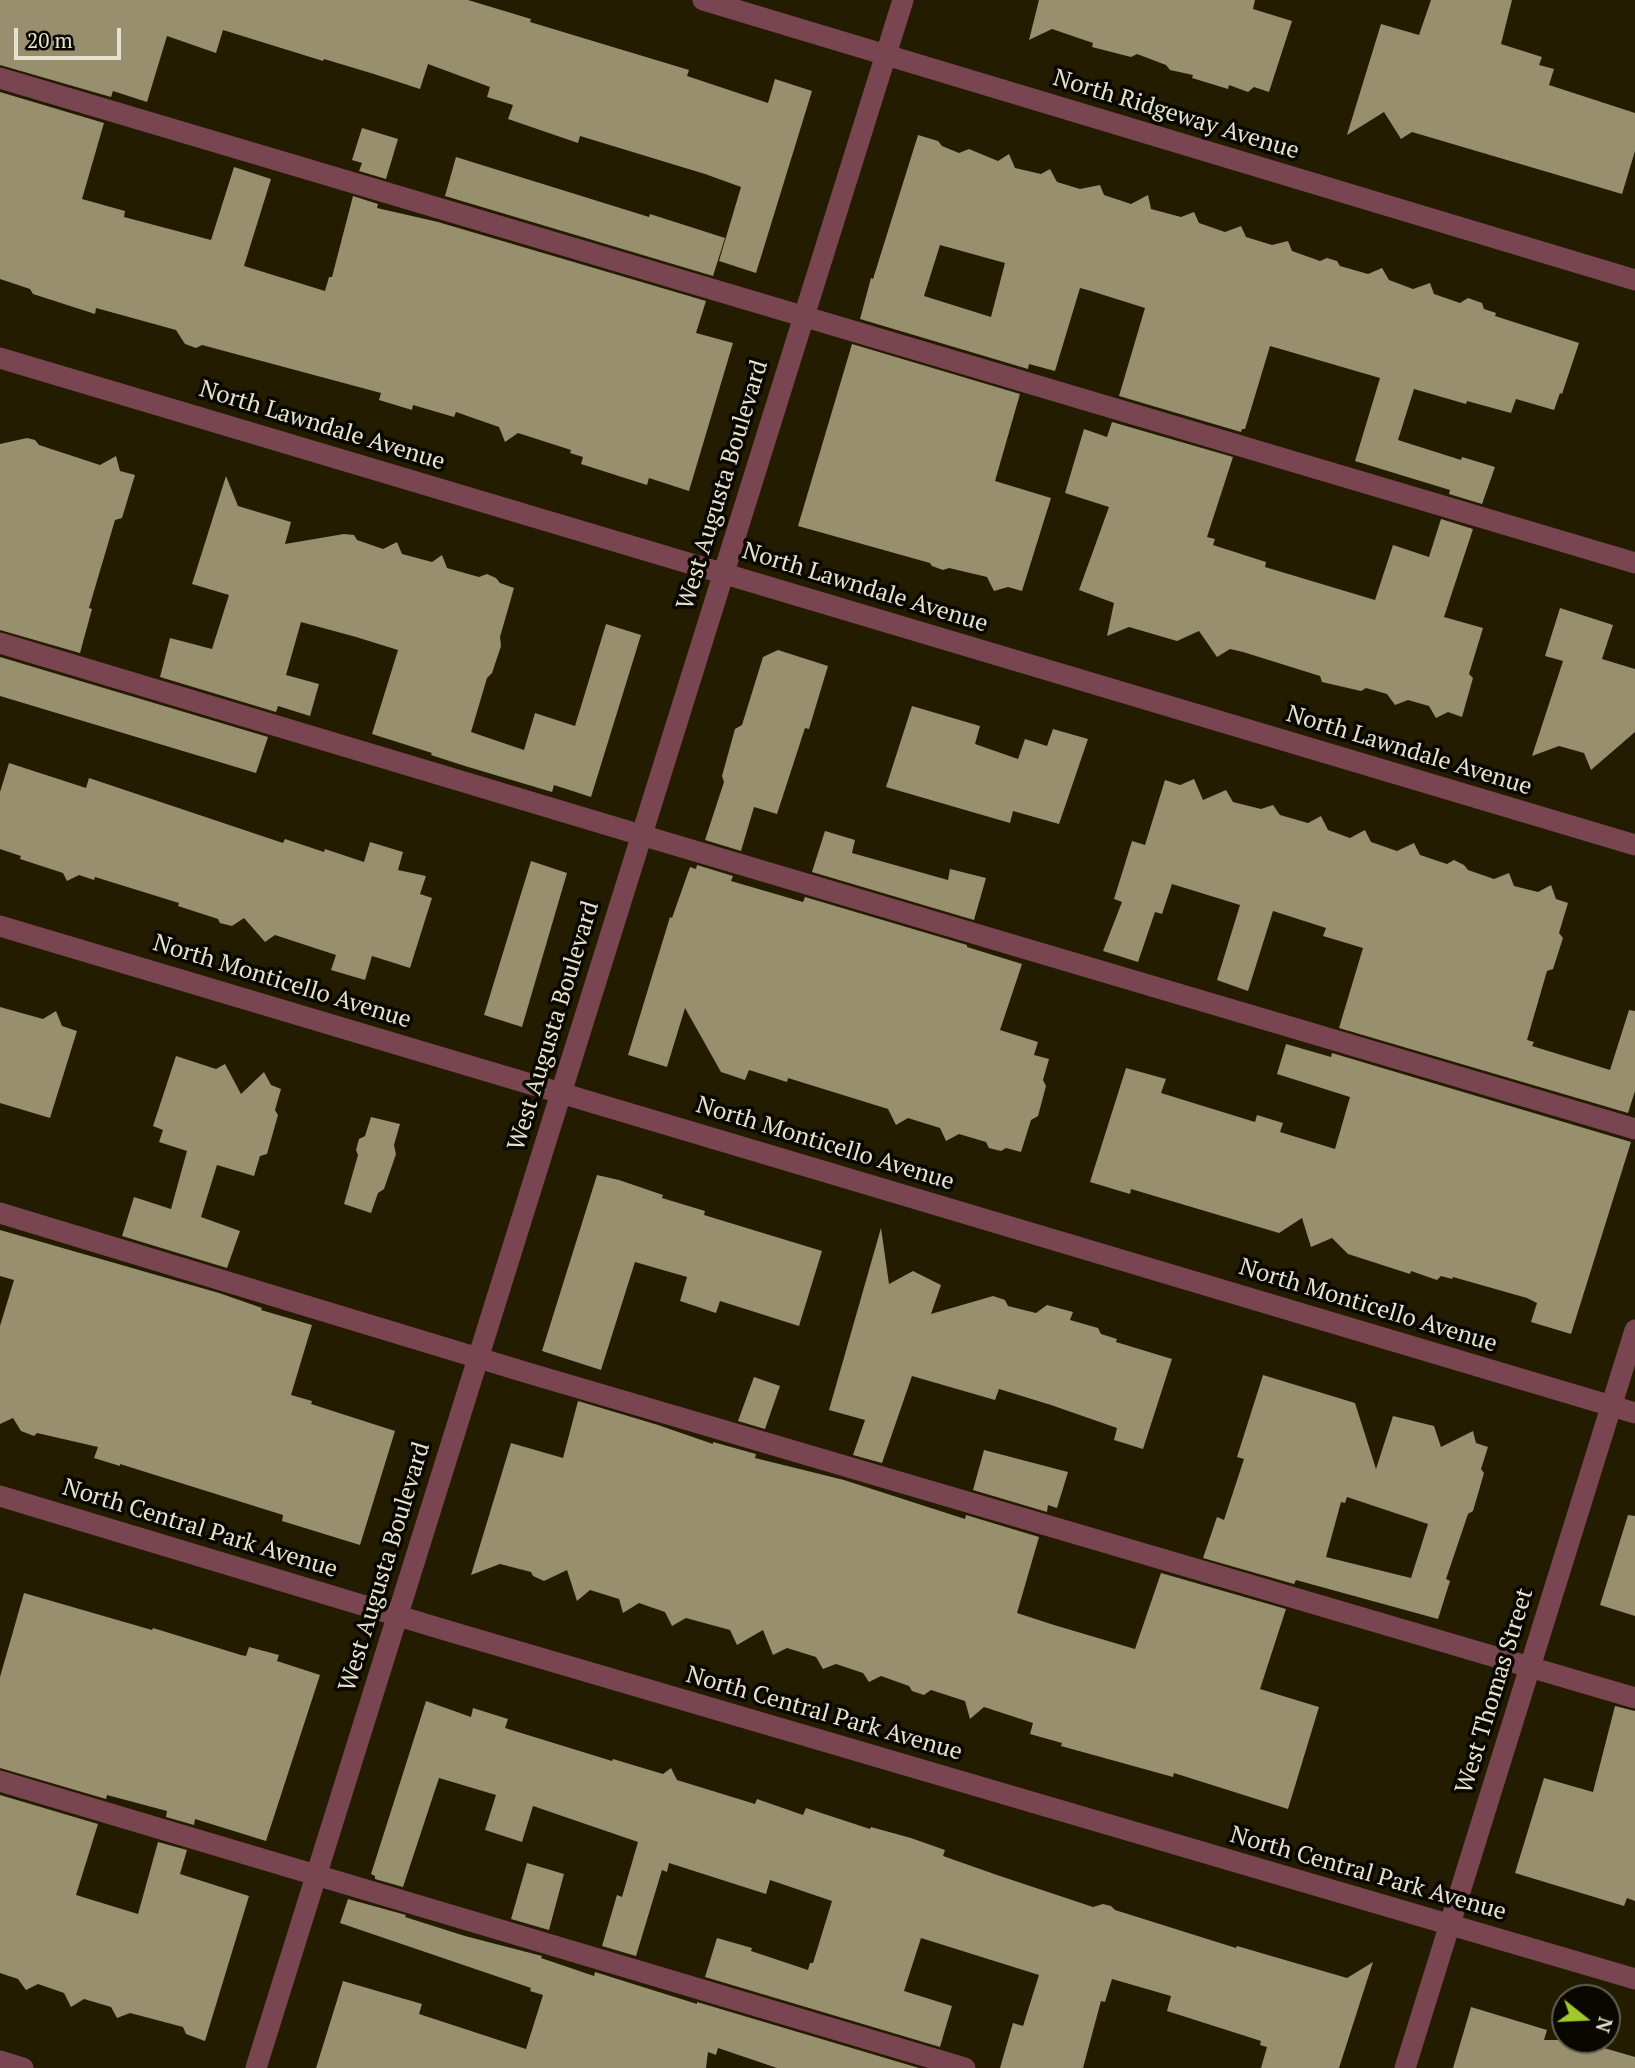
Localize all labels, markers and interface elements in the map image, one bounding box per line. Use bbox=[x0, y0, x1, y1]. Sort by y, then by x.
scale bar bbox=[18, 14, 124, 58]
text: 20 m bbox=[27, 26, 73, 54]
street label: North Ridgeway Avenue bbox=[1050, 64, 1302, 166]
street label: West Augusta Boulevard bbox=[671, 357, 775, 613]
street label: North Lawndale Avenue bbox=[196, 375, 448, 477]
street label: North Lawndale Avenue bbox=[739, 537, 991, 639]
street label: North Lawndale Avenue bbox=[1283, 700, 1535, 802]
street label: West Augusta Boulevard bbox=[502, 898, 606, 1154]
street label: North Monticello Avenue bbox=[150, 929, 414, 1035]
street label: North Monticello Avenue bbox=[693, 1091, 957, 1197]
street label: North Monticello Avenue bbox=[1236, 1253, 1500, 1359]
street label: West Augusta Boulevard bbox=[333, 1439, 437, 1695]
street label: North Central Park Avenue bbox=[59, 1473, 341, 1585]
street label: West Thomas Street bbox=[1450, 1585, 1540, 1797]
street label: North Central Park Avenue bbox=[683, 1661, 965, 1767]
street label: North Central Park Avenue bbox=[1227, 1821, 1509, 1927]
north arrow bbox=[1551, 1984, 1621, 2054]
text: N bbox=[1590, 2014, 1619, 2036]

